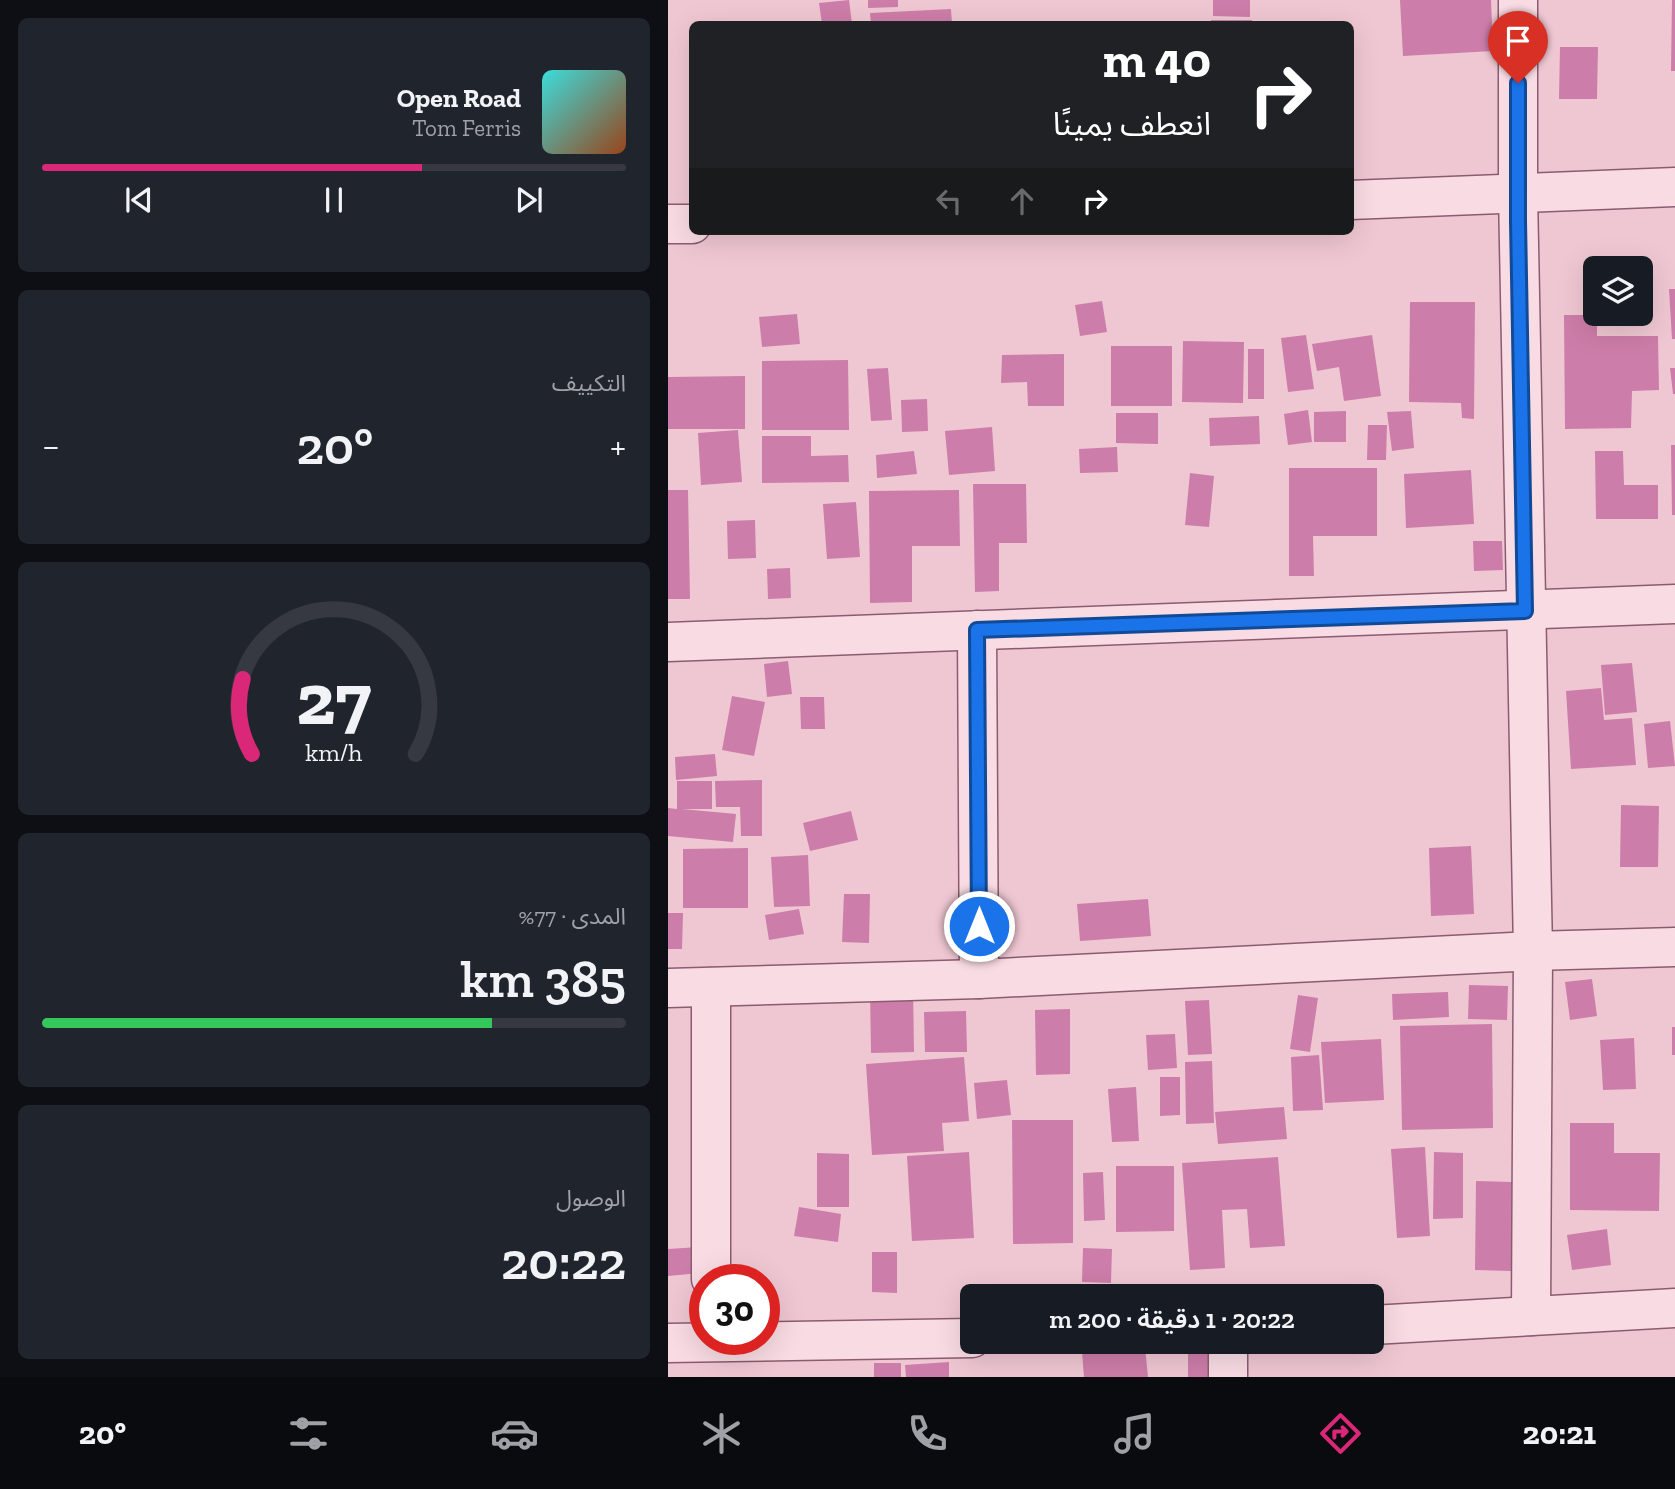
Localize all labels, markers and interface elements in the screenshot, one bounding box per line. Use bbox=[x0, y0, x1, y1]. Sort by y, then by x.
pin bbox=[1488, 11, 1548, 83]
icon: arrive bbox=[1499, 22, 1537, 60]
text: 40 m bbox=[1103, 31, 1211, 90]
icon: right bbox=[1235, 49, 1326, 140]
text: Open Road bbox=[397, 82, 521, 114]
text: انعطف يمينًا bbox=[1053, 105, 1211, 143]
text: Tom Ferris bbox=[412, 114, 521, 142]
icon: previous bbox=[120, 181, 158, 219]
icon: pause bbox=[315, 181, 353, 219]
icon: next bbox=[510, 181, 548, 219]
icon: left bbox=[930, 182, 968, 220]
icon: ahead bbox=[1003, 182, 1041, 220]
icon: right bbox=[1076, 182, 1114, 220]
map controls bbox=[1583, 256, 1653, 326]
button: layers bbox=[1583, 256, 1653, 326]
text: التكييف bbox=[552, 369, 626, 397]
text: 20° bbox=[296, 415, 373, 477]
text: − bbox=[42, 423, 60, 469]
text: + bbox=[610, 423, 626, 469]
text: 27 bbox=[296, 656, 372, 744]
text: km/h bbox=[305, 737, 363, 767]
position arrow bbox=[942, 889, 1016, 963]
text: المدى · 77% bbox=[519, 902, 626, 930]
text: 385 km bbox=[460, 948, 626, 1010]
text: الوصول bbox=[556, 1184, 626, 1212]
text: 20:22 bbox=[501, 1230, 626, 1292]
speed limit sign: 30 bbox=[689, 1264, 780, 1355]
text: 20:22 · 1 دقيقة · 200 m bbox=[1049, 1303, 1295, 1335]
icon: filters bbox=[284, 1409, 333, 1458]
icon: car bbox=[490, 1409, 539, 1458]
icon: climate bbox=[697, 1409, 746, 1458]
icon: phone bbox=[903, 1409, 952, 1458]
icon: music bbox=[1110, 1409, 1159, 1458]
icon: directions bbox=[1316, 1409, 1365, 1458]
text: 20° bbox=[79, 1414, 126, 1452]
text: 20:21 bbox=[1523, 1414, 1596, 1452]

